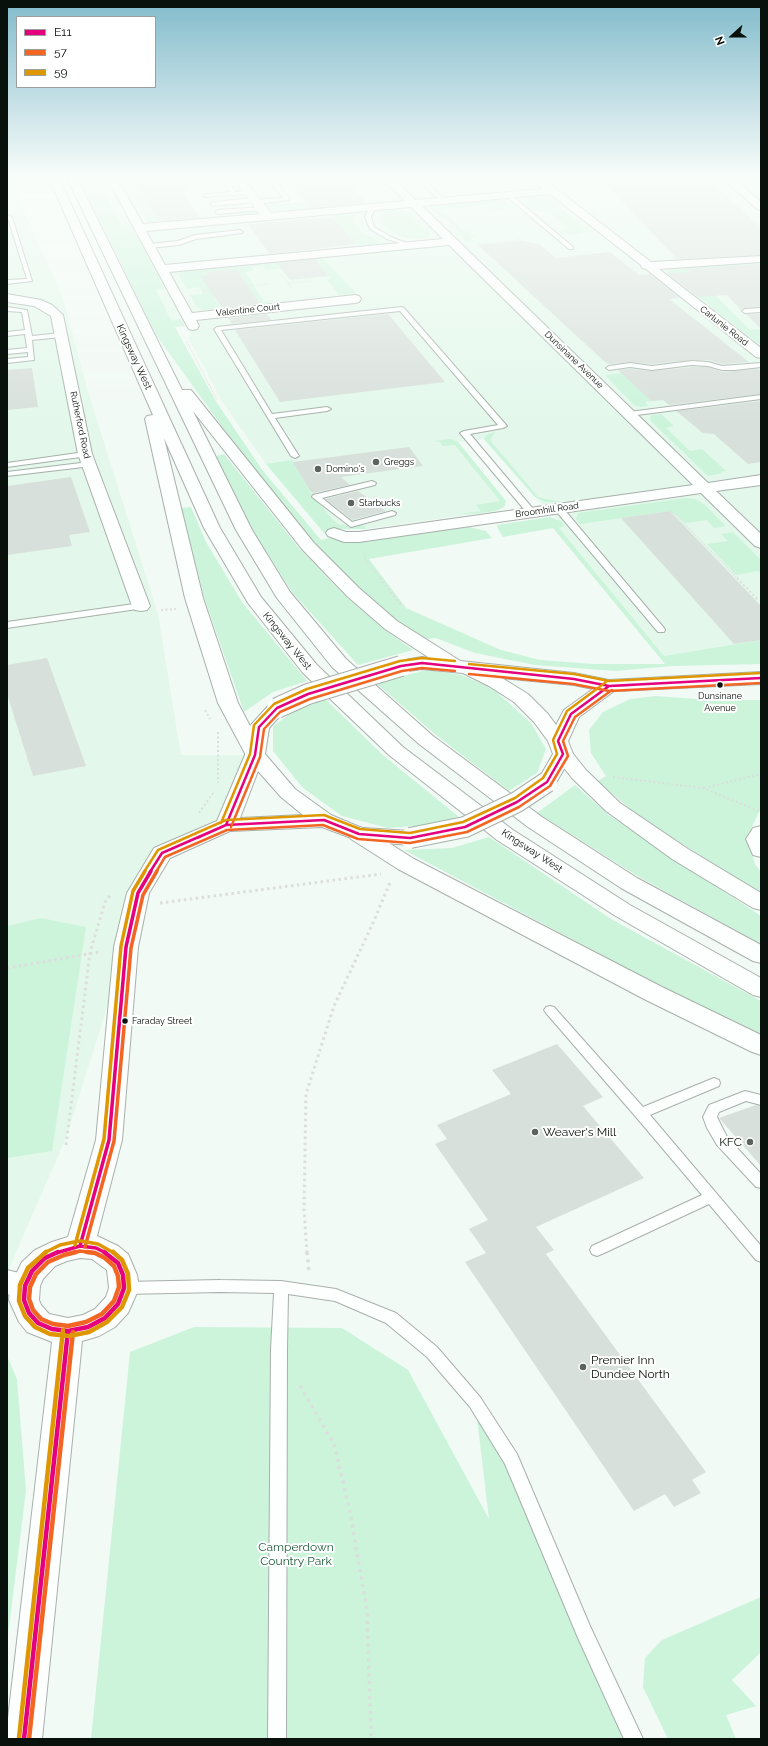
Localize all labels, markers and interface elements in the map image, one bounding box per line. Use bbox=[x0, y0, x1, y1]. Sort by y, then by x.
legend bbox=[16, 16, 156, 88]
north arrow bbox=[712, 16, 752, 56]
text: E11 bbox=[54, 25, 72, 39]
text: N bbox=[713, 34, 728, 47]
text: 57 bbox=[54, 45, 67, 59]
text: 59 bbox=[54, 65, 68, 79]
street label: Valentine Court bbox=[215, 301, 281, 319]
street label: Carlunie Road bbox=[698, 304, 750, 348]
street label: Kingsway West bbox=[114, 323, 154, 391]
street label: Dunsinane Avenue bbox=[542, 329, 606, 391]
street label: Rutherford Road bbox=[68, 390, 92, 460]
marker: Greggs bbox=[371, 457, 381, 467]
place label: Greggs bbox=[384, 457, 414, 467]
marker: Domino's bbox=[313, 464, 323, 474]
place label: Domino's bbox=[326, 464, 365, 474]
marker: Starbucks bbox=[346, 498, 356, 508]
place label: Starbucks bbox=[359, 498, 400, 508]
street label: Broomhill Road bbox=[515, 500, 579, 520]
street label: Kingsway West bbox=[260, 610, 314, 672]
marker: Dunsinane Avenue bbox=[715, 680, 725, 690]
place label: Dunsinane Avenue bbox=[698, 691, 742, 712]
street label: Kingsway West bbox=[499, 827, 565, 875]
marker: Faraday Street bbox=[120, 1016, 130, 1026]
place label: Faraday Street bbox=[132, 1016, 192, 1026]
place label: Weaver's Mill bbox=[543, 1125, 616, 1139]
marker: Weaver's Mill bbox=[530, 1127, 540, 1137]
place label: KFC bbox=[719, 1135, 742, 1149]
marker: KFC bbox=[745, 1137, 755, 1147]
place label: Premier Inn Dundee North bbox=[591, 1353, 670, 1381]
marker: Premier Inn Dundee North bbox=[578, 1362, 588, 1372]
park label: Camperdown Country Park bbox=[258, 1540, 334, 1568]

